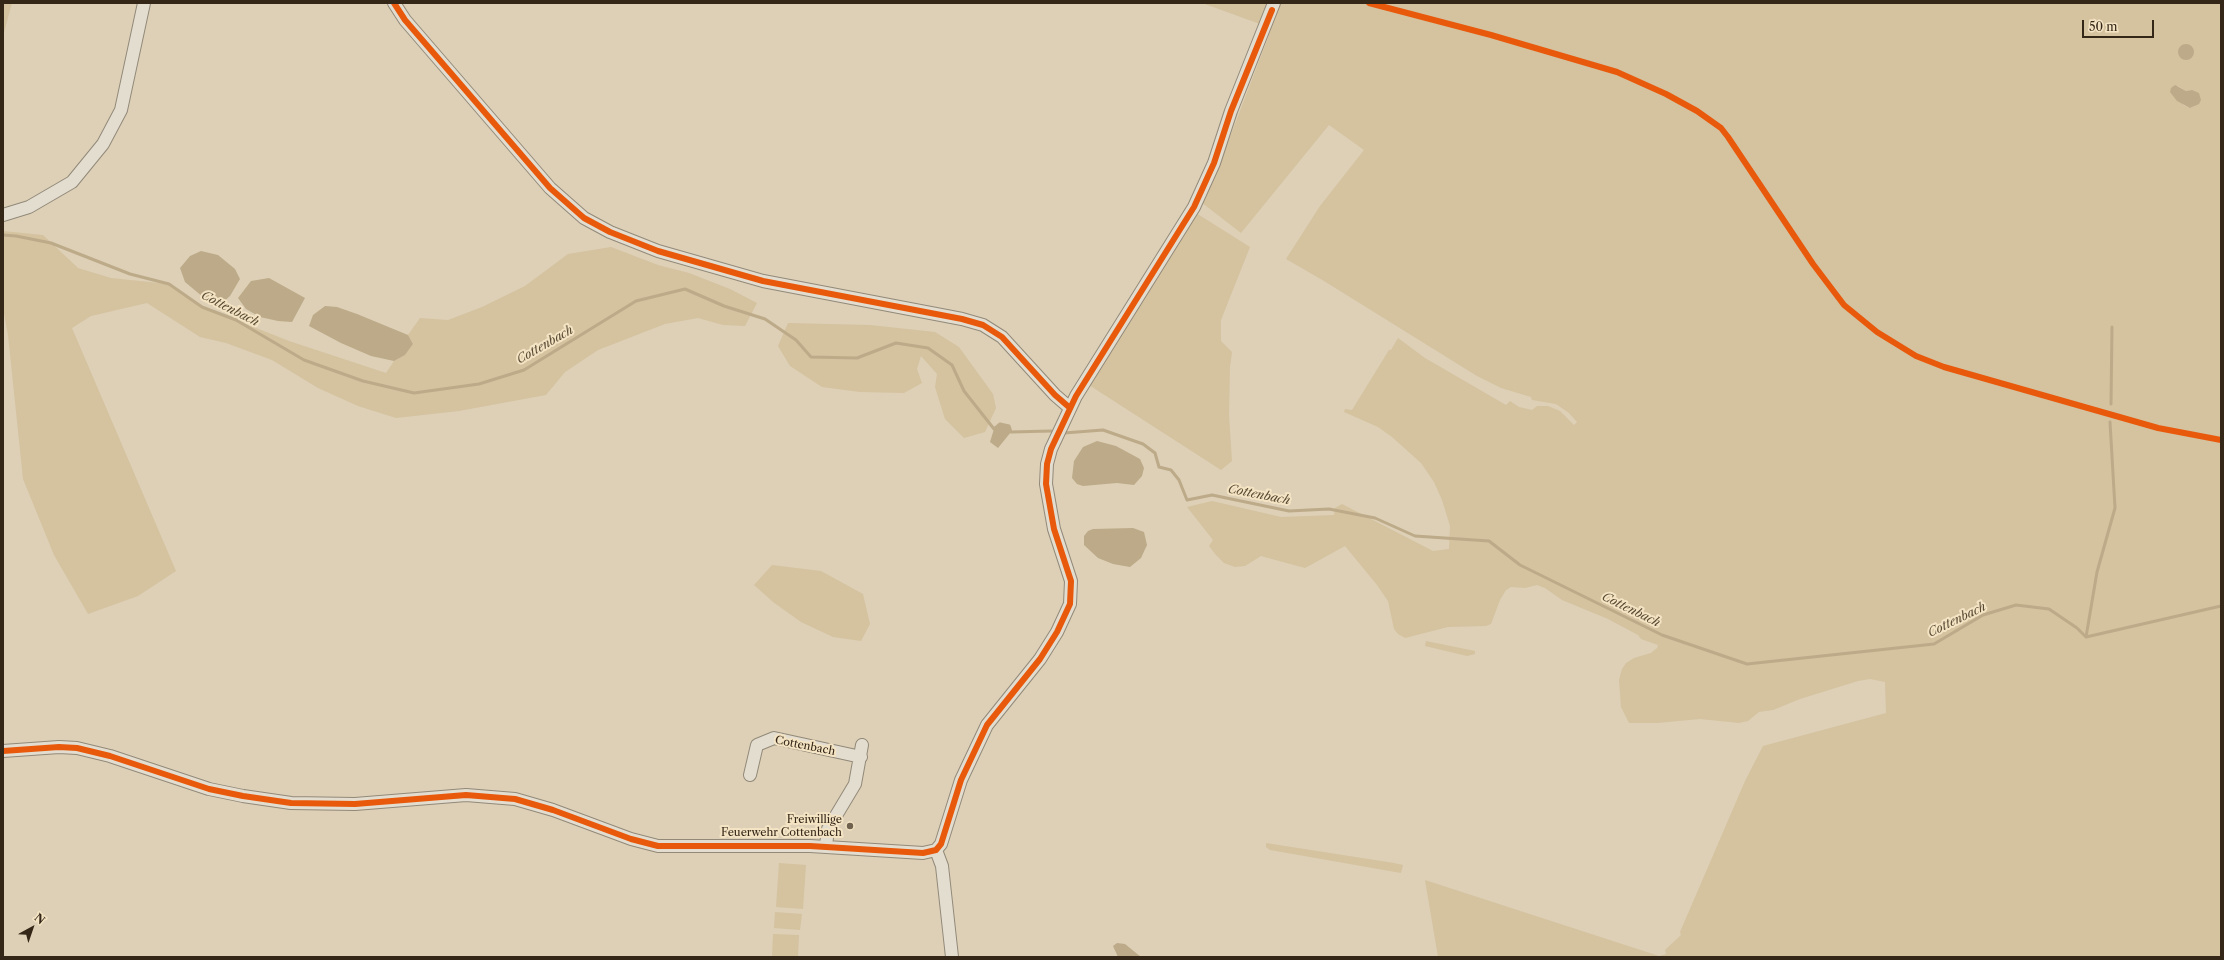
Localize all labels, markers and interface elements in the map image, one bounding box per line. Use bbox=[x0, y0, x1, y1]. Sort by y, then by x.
scale bar bbox=[2084, 12, 2156, 38]
text: 50 m bbox=[2089, 19, 2118, 34]
water label: Cottenbach bbox=[199, 288, 261, 330]
water label: Cottenbach bbox=[514, 323, 576, 367]
water label: Cottenbach bbox=[1227, 482, 1291, 508]
water label: Cottenbach bbox=[1600, 590, 1662, 630]
water label: Cottenbach bbox=[1926, 600, 1988, 640]
street label: Cottenbach bbox=[774, 734, 836, 758]
place label: Freiwillige Feuerwehr Cottenbach bbox=[721, 813, 842, 839]
marker: Freiwillige Feuerwehr Cottenbach bbox=[845, 821, 855, 831]
north arrow bbox=[12, 908, 52, 948]
text: N bbox=[32, 910, 48, 927]

